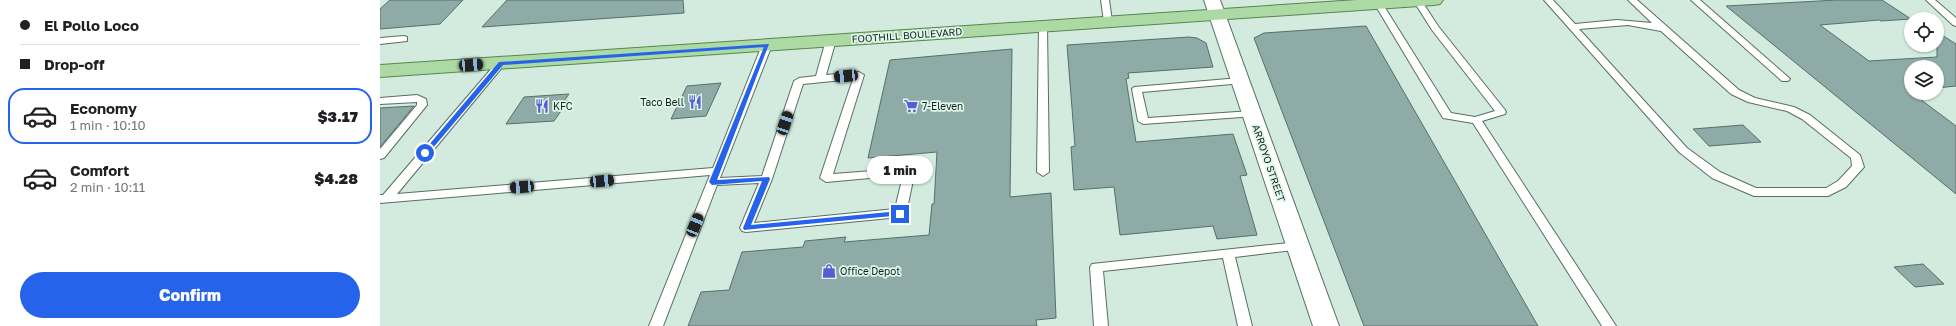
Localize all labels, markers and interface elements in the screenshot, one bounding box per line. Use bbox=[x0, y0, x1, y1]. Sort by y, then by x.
map controls bbox=[1904, 12, 1944, 100]
button: locate bbox=[1904, 12, 1944, 52]
text: El Pollo Loco bbox=[44, 16, 139, 34]
street label: FOOTHILL BOULEVARD bbox=[851, 25, 963, 45]
text: Drop-off bbox=[44, 55, 104, 73]
car bbox=[459, 58, 483, 72]
button: layers bbox=[1904, 60, 1944, 100]
car bbox=[833, 69, 859, 83]
restaurant icon: Taco Bell bbox=[687, 94, 703, 110]
place label: Taco Bell bbox=[640, 96, 684, 108]
icon: car bbox=[22, 98, 58, 134]
restaurant icon: KFC bbox=[534, 98, 550, 114]
supermarket icon: 7-Eleven bbox=[903, 98, 919, 114]
text: Economy bbox=[70, 99, 137, 117]
place label: KFC bbox=[553, 100, 573, 112]
place label: 7-Eleven bbox=[922, 100, 963, 112]
text: $3.17 bbox=[317, 107, 358, 125]
car bbox=[776, 110, 794, 136]
text: 1 min · 10:10 bbox=[70, 117, 146, 133]
street label: ARROYO STREET bbox=[1250, 123, 1288, 203]
route start bbox=[416, 144, 434, 162]
callout: 1 min bbox=[867, 156, 933, 184]
icon: car bbox=[22, 160, 58, 196]
text: Comfort bbox=[70, 161, 129, 179]
text: 1 min bbox=[883, 162, 917, 178]
text: $4.28 bbox=[314, 169, 358, 187]
car bbox=[590, 174, 614, 188]
text: 2 min · 10:11 bbox=[70, 179, 145, 195]
car bbox=[510, 180, 534, 194]
route end bbox=[891, 205, 909, 223]
car bbox=[685, 212, 705, 238]
shop icon: Office Depot bbox=[821, 263, 837, 279]
place label: Office Depot bbox=[840, 265, 900, 277]
button: Confirm bbox=[20, 272, 360, 318]

